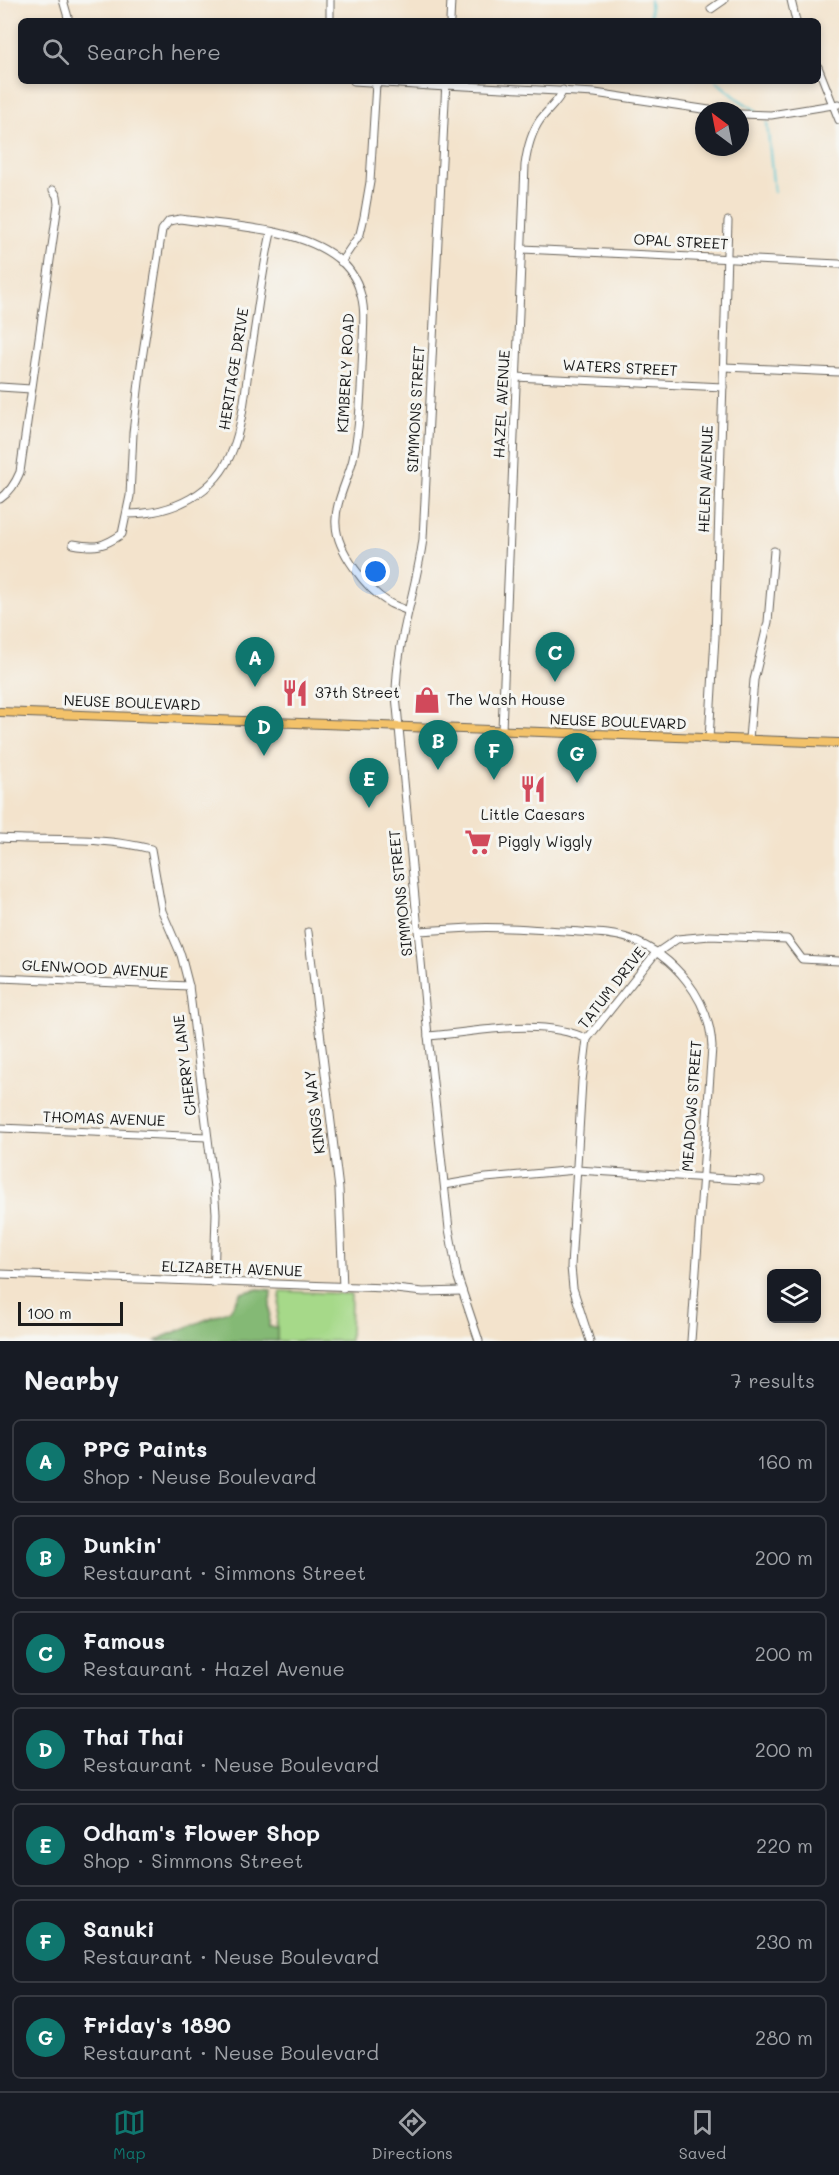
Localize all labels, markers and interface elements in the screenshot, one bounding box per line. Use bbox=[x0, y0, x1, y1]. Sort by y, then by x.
search box bbox=[18, 18, 821, 84]
icon: search bbox=[39, 35, 72, 68]
text: Search here bbox=[87, 37, 221, 66]
north arrow bbox=[695, 102, 749, 156]
street label: OPAL STREET bbox=[633, 229, 729, 253]
street label: HERITAGE DRIVE bbox=[213, 306, 253, 431]
street label: KIMBERLY ROAD bbox=[332, 313, 358, 433]
street label: SIMMONS STREET bbox=[402, 345, 428, 473]
street label: HAZEL AVENUE bbox=[488, 349, 514, 459]
street label: WATERS STREET bbox=[562, 354, 678, 380]
street label: HELEN AVENUE bbox=[693, 424, 717, 533]
your location bbox=[361, 557, 390, 586]
pin: C bbox=[536, 632, 574, 682]
pin: A bbox=[236, 638, 274, 687]
restaurant icon: 37th Street bbox=[280, 678, 310, 708]
place label: 37th Street bbox=[315, 682, 400, 702]
shop icon: The Wash House bbox=[412, 685, 442, 715]
place label: The Wash House bbox=[447, 689, 565, 709]
street label: NEUSE BOULEVARD bbox=[63, 690, 201, 714]
pin: D bbox=[244, 706, 284, 756]
street label: NEUSE BOULEVARD bbox=[549, 709, 687, 733]
pin: B bbox=[418, 720, 458, 770]
pin: F bbox=[474, 730, 514, 780]
pin: G bbox=[558, 734, 596, 783]
pin: E bbox=[350, 758, 388, 808]
restaurant icon: Little Caesars bbox=[518, 774, 548, 804]
place label: Little Caesars bbox=[481, 804, 585, 824]
supermarket icon: Piggly Wiggly bbox=[463, 827, 493, 857]
street label: SIMMONS STREET bbox=[383, 829, 417, 957]
place label: Piggly Wiggly bbox=[498, 831, 592, 851]
street label: TATUM DRIVE bbox=[573, 942, 650, 1032]
street label: GLENWOOD AVENUE bbox=[21, 954, 169, 982]
street label: CHERRY LANE bbox=[168, 1013, 200, 1117]
street label: MEADOWS STREET bbox=[676, 1040, 706, 1172]
street label: KINGS WAY bbox=[299, 1069, 329, 1155]
street label: THOMAS AVENUE bbox=[42, 1106, 166, 1130]
street label: ELIZABETH AVENUE bbox=[161, 1256, 303, 1280]
map controls bbox=[767, 1269, 821, 1323]
button: layers bbox=[767, 1269, 821, 1323]
scale bar bbox=[18, 1299, 123, 1326]
text: 100 m bbox=[27, 1302, 72, 1323]
text: Nearby bbox=[24, 1363, 119, 1397]
text: 7 results bbox=[731, 1367, 815, 1393]
text: PPG Paints bbox=[83, 1434, 207, 1463]
text: A bbox=[39, 1448, 52, 1474]
text: 160 m bbox=[757, 1448, 813, 1474]
text: Shop · Neuse Boulevard bbox=[83, 1463, 316, 1489]
text: Dunkin' bbox=[83, 1530, 162, 1559]
text: B bbox=[39, 1544, 52, 1570]
text: 200 m bbox=[755, 1544, 813, 1570]
text: Restaurant · Simmons Street bbox=[83, 1559, 366, 1585]
text: Famous bbox=[83, 1626, 165, 1655]
text: C bbox=[38, 1640, 53, 1666]
text: 200 m bbox=[755, 1640, 813, 1666]
text: Restaurant · Hazel Avenue bbox=[83, 1655, 345, 1681]
text: Thai Thai bbox=[83, 1722, 184, 1751]
text: D bbox=[38, 1736, 53, 1762]
text: 200 m bbox=[755, 1736, 813, 1762]
text: Restaurant · Neuse Boulevard bbox=[83, 1751, 379, 1777]
text: Odham's Flower Shop bbox=[83, 1818, 320, 1847]
text: E bbox=[39, 1832, 52, 1858]
text: 220 m bbox=[756, 1832, 813, 1858]
text: Shop · Simmons Street bbox=[83, 1847, 303, 1873]
text: Sanuki bbox=[83, 1914, 155, 1943]
text: F bbox=[39, 1928, 52, 1954]
text: 230 m bbox=[755, 1928, 813, 1954]
text: Restaurant · Neuse Boulevard bbox=[83, 1943, 379, 1969]
text: Friday's 1890 bbox=[83, 2010, 231, 2039]
text: G bbox=[38, 2024, 53, 2050]
text: 280 m bbox=[755, 2024, 813, 2050]
text: Restaurant · Neuse Boulevard bbox=[83, 2039, 379, 2065]
tab: Map bbox=[113, 2106, 146, 2163]
tab: Directions bbox=[372, 2106, 453, 2163]
tab: Saved bbox=[679, 2106, 726, 2163]

